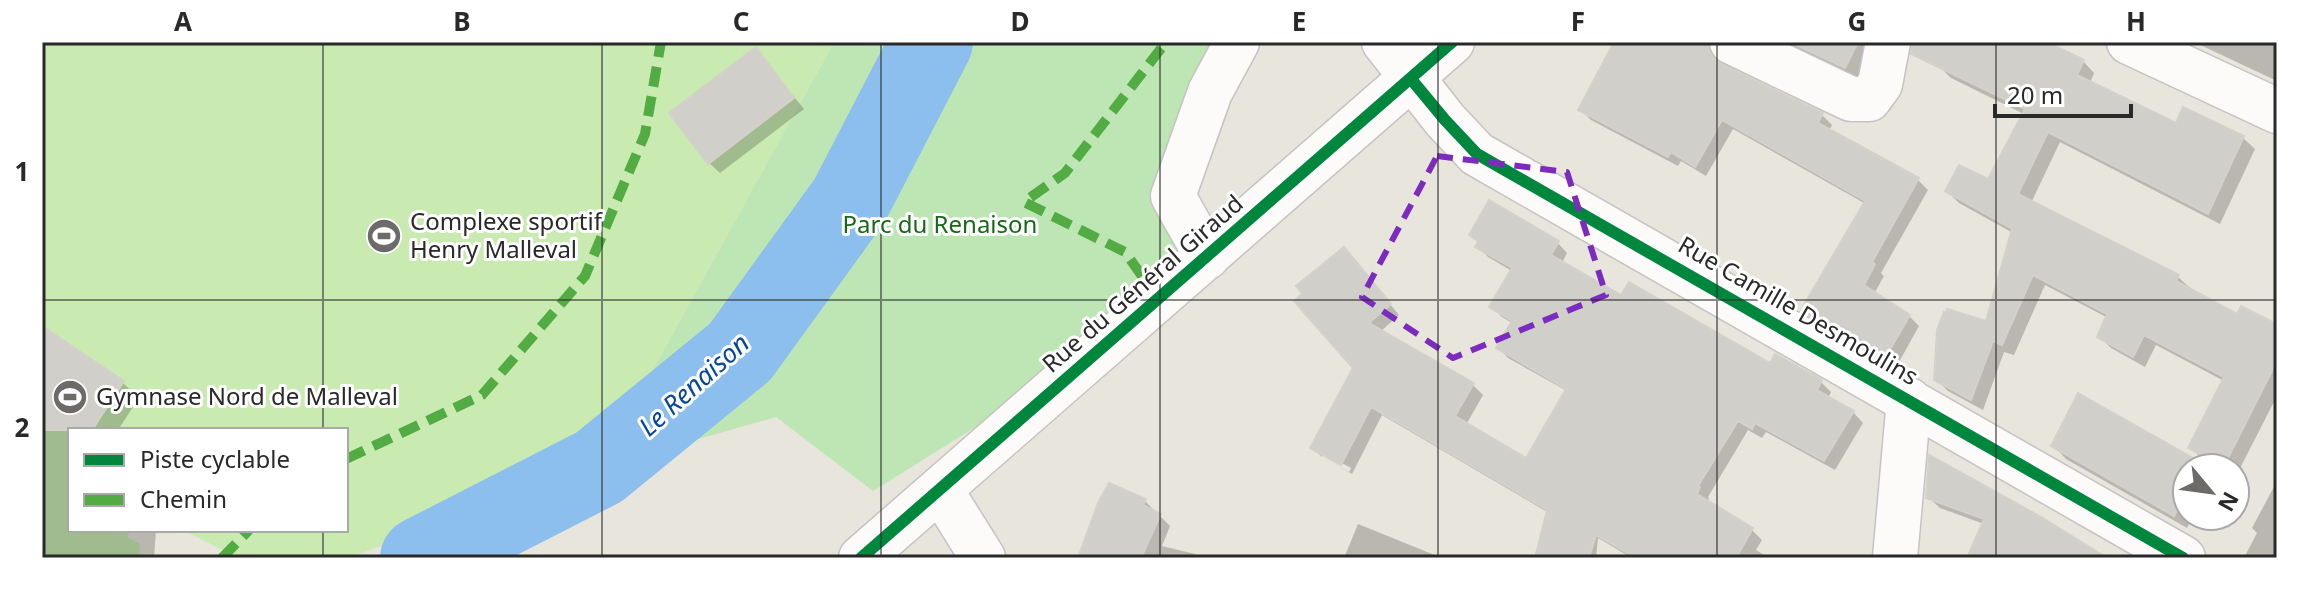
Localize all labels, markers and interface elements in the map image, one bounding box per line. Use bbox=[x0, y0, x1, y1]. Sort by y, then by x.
text: A bbox=[174, 3, 192, 39]
text: B bbox=[453, 3, 471, 39]
text: C bbox=[733, 3, 749, 39]
text: D bbox=[1010, 3, 1030, 39]
text: E bbox=[1292, 3, 1306, 39]
text: F bbox=[1571, 3, 1585, 39]
text: G bbox=[1848, 3, 1866, 39]
text: H bbox=[2126, 3, 2146, 39]
scale bar bbox=[1995, 68, 2131, 118]
text: 20 m bbox=[2007, 78, 2063, 111]
text: 1 bbox=[15, 153, 29, 189]
street label: Rue du Général Giraud bbox=[1034, 186, 1250, 379]
place label: Complexe sportif Henry Malleval bbox=[410, 204, 604, 265]
park label: Parc du Renaison bbox=[843, 207, 1037, 240]
sports icon: Complexe sportif Henry Malleval bbox=[365, 217, 403, 255]
street label: Rue Camille Desmoulins bbox=[1673, 227, 1925, 392]
water label: Le Renaison bbox=[630, 325, 756, 444]
sports icon: Gymnase Nord de Malleval bbox=[51, 378, 89, 416]
place label: Gymnase Nord de Malleval bbox=[96, 379, 398, 412]
text: 2 bbox=[15, 409, 30, 445]
legend bbox=[68, 428, 348, 532]
text: Piste cyclable bbox=[140, 442, 290, 475]
north arrow bbox=[2171, 452, 2251, 532]
text: Chemin bbox=[140, 482, 227, 515]
text: N bbox=[2212, 487, 2247, 517]

